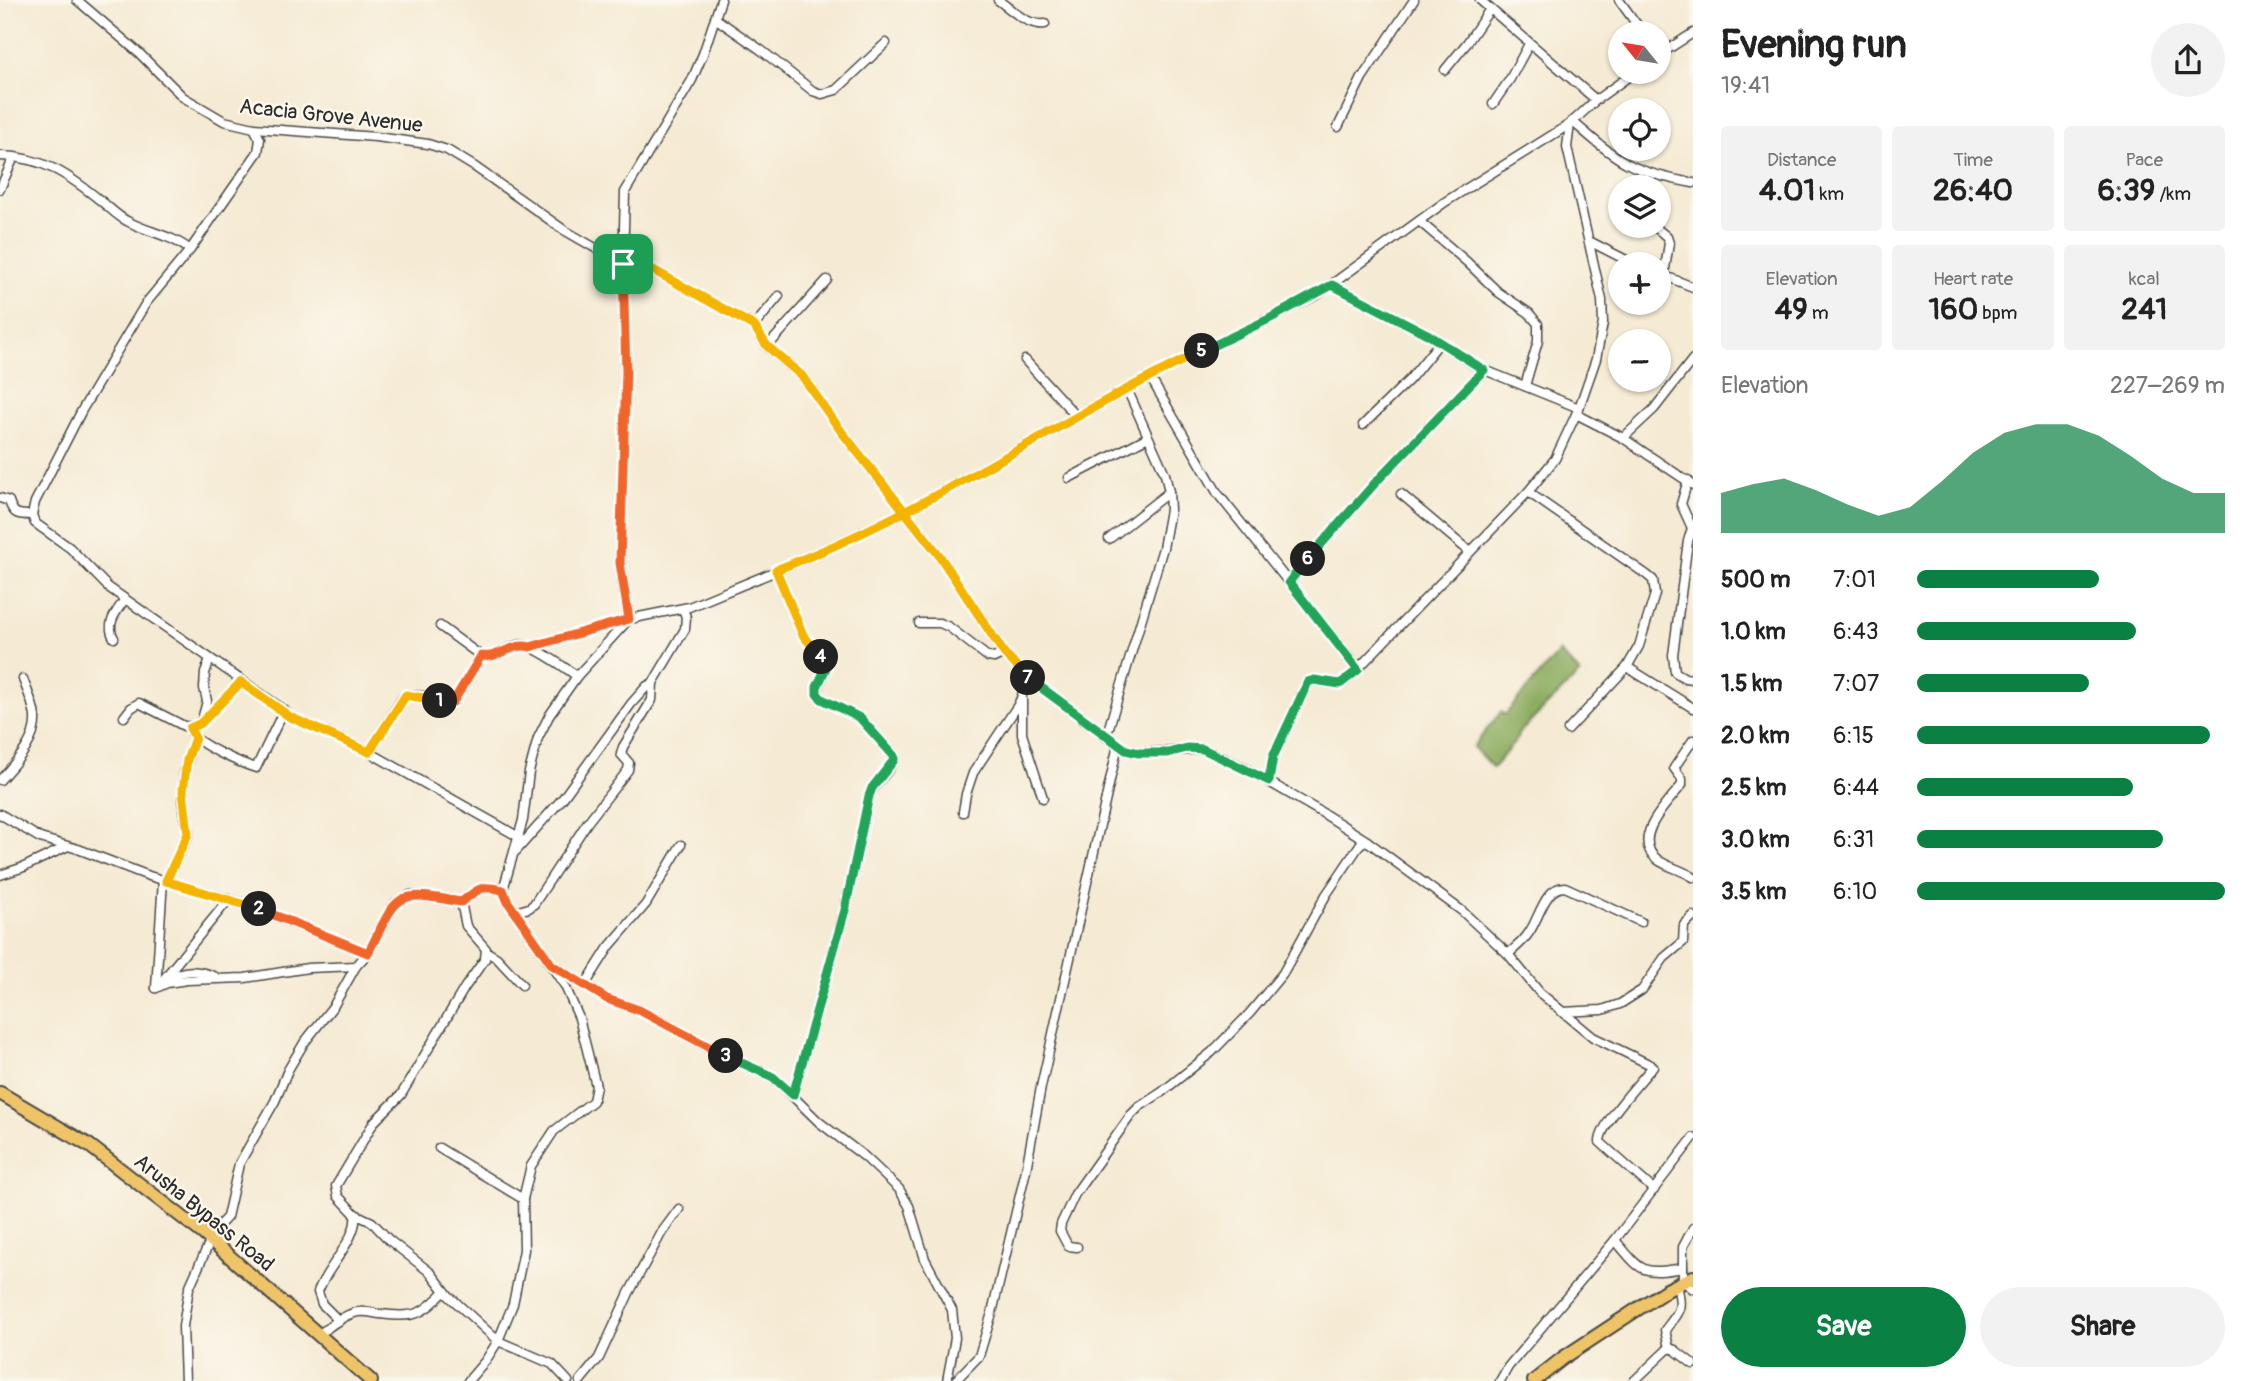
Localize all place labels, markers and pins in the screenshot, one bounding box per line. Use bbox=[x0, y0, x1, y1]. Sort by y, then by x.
pin bbox=[593, 234, 653, 294]
pin: 5 bbox=[1184, 334, 1220, 368]
pin: 6 bbox=[1290, 542, 1326, 576]
pin: 4 bbox=[804, 640, 838, 674]
pin: 7 bbox=[1010, 660, 1046, 696]
pin: 1 bbox=[422, 684, 458, 718]
pin: 2 bbox=[242, 892, 276, 926]
pin: 3 bbox=[708, 1038, 744, 1074]

